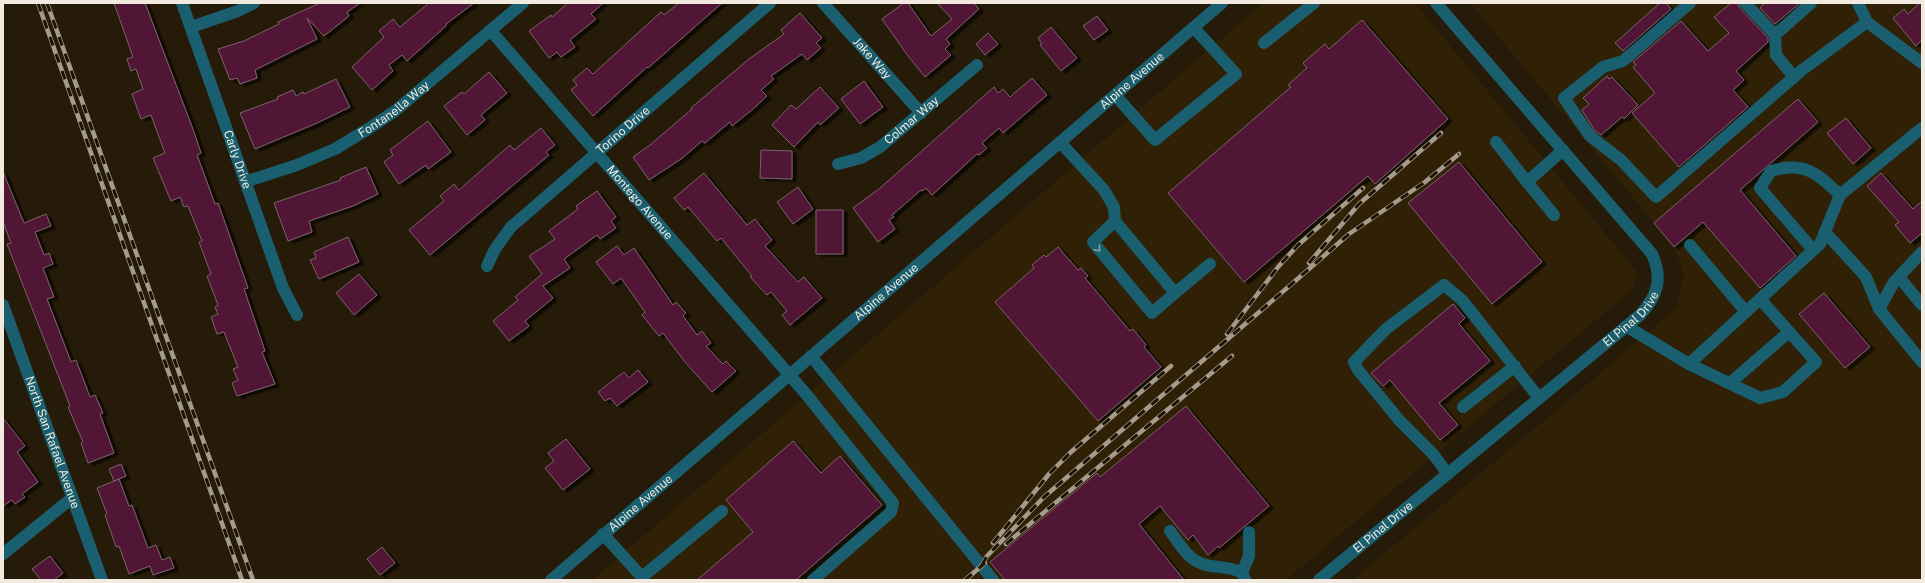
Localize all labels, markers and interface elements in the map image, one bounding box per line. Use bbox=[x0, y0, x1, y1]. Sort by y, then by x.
street label: Jake Way bbox=[850, 35, 895, 82]
street label: Alpine Avenue bbox=[1097, 49, 1167, 112]
street label: Fontanella Way bbox=[356, 78, 433, 140]
street label: Colmar Way bbox=[882, 93, 942, 147]
street label: Torino Drive bbox=[593, 103, 653, 157]
street label: Carly Drive bbox=[221, 128, 254, 191]
street label: Montego Avenue bbox=[604, 163, 676, 242]
one-way arrow bbox=[1094, 244, 1101, 251]
street label: Alpine Avenue bbox=[851, 260, 921, 323]
street label: El Pinal Drive bbox=[1600, 289, 1662, 350]
street label: North San Rafael Avenue bbox=[22, 374, 83, 511]
street label: Alpine Avenue bbox=[606, 471, 676, 535]
street label: El Pinal Drive bbox=[1350, 498, 1416, 556]

